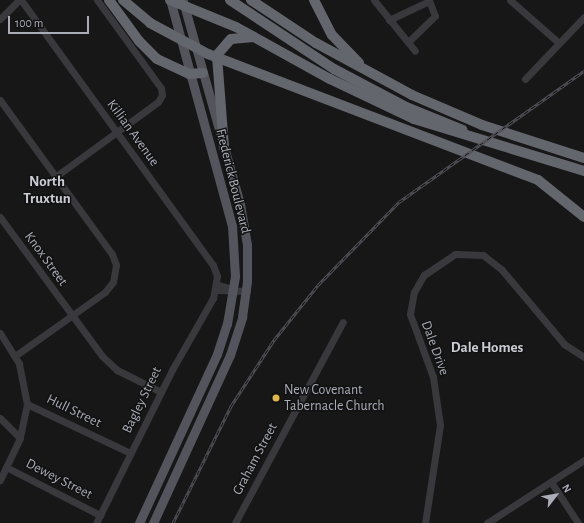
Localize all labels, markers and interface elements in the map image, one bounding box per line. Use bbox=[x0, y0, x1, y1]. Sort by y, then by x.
scale bar bbox=[10, 8, 91, 34]
text: 100 m bbox=[15, 17, 43, 29]
street label: Killian Avenue bbox=[103, 97, 163, 169]
street label: Frederick Boulevard bbox=[212, 127, 254, 235]
district label: North Truxtun bbox=[23, 172, 71, 207]
street label: Knox Street bbox=[21, 229, 71, 289]
street label: Dale Drive bbox=[417, 318, 453, 378]
district label: Dale Homes bbox=[451, 339, 523, 357]
street label: Bagley Street bbox=[119, 364, 165, 436]
place label: New Covenant Tabernacle Church bbox=[284, 382, 385, 414]
street label: Hull Street bbox=[44, 391, 104, 431]
marker: New Covenant Tabernacle Church bbox=[271, 393, 281, 403]
street label: Graham Street bbox=[229, 420, 281, 498]
street label: Dewey Street bbox=[23, 455, 95, 503]
north arrow bbox=[536, 475, 576, 515]
text: N bbox=[560, 482, 573, 495]

